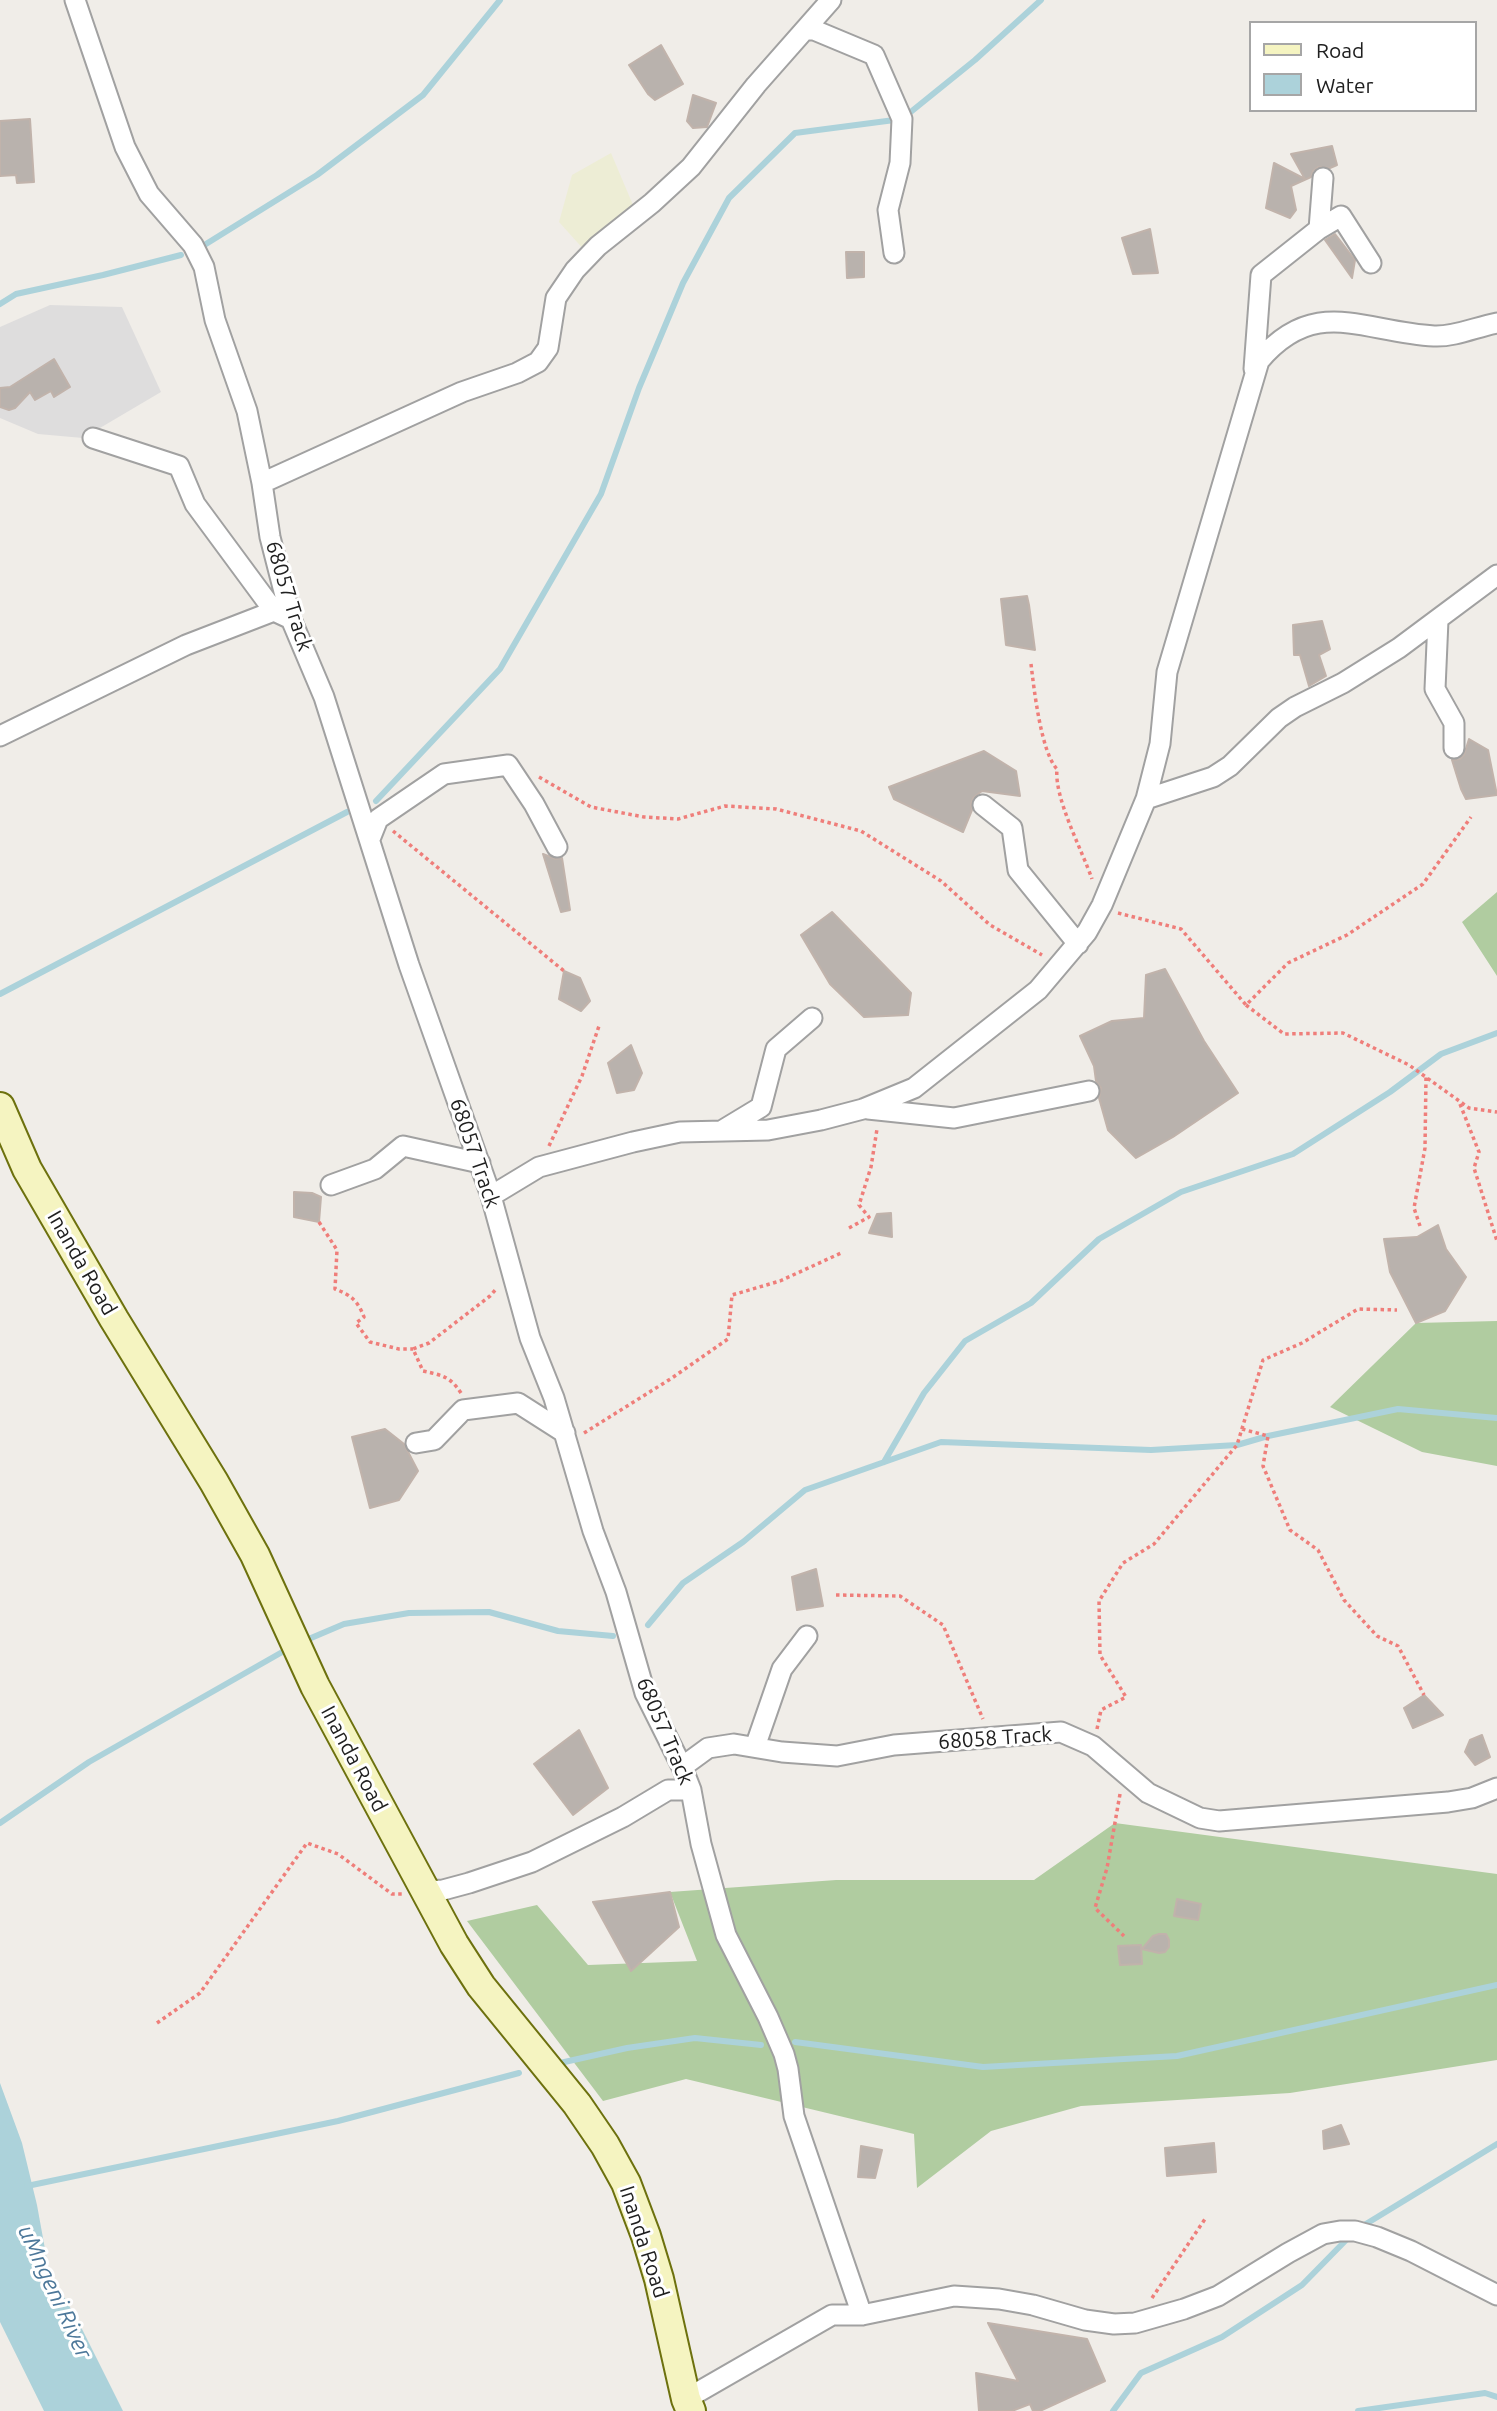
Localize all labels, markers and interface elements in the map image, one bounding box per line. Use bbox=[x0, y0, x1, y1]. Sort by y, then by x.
legend bbox=[1248, 21, 1476, 112]
text: Road bbox=[1316, 38, 1364, 62]
text: Water bbox=[1316, 73, 1374, 97]
street label: 68057 Track bbox=[260, 538, 318, 654]
street label: 68057 Track bbox=[445, 1095, 505, 1211]
street label: Inanda Road bbox=[42, 1206, 122, 1320]
street label: 68057 Track bbox=[631, 1674, 699, 1788]
street label: Inanda Road bbox=[316, 1702, 392, 1816]
street label: 68058 Track bbox=[937, 1721, 1053, 1755]
street label: Inanda Road bbox=[614, 2183, 674, 2301]
water label: uMngeni River bbox=[12, 2221, 98, 2363]

